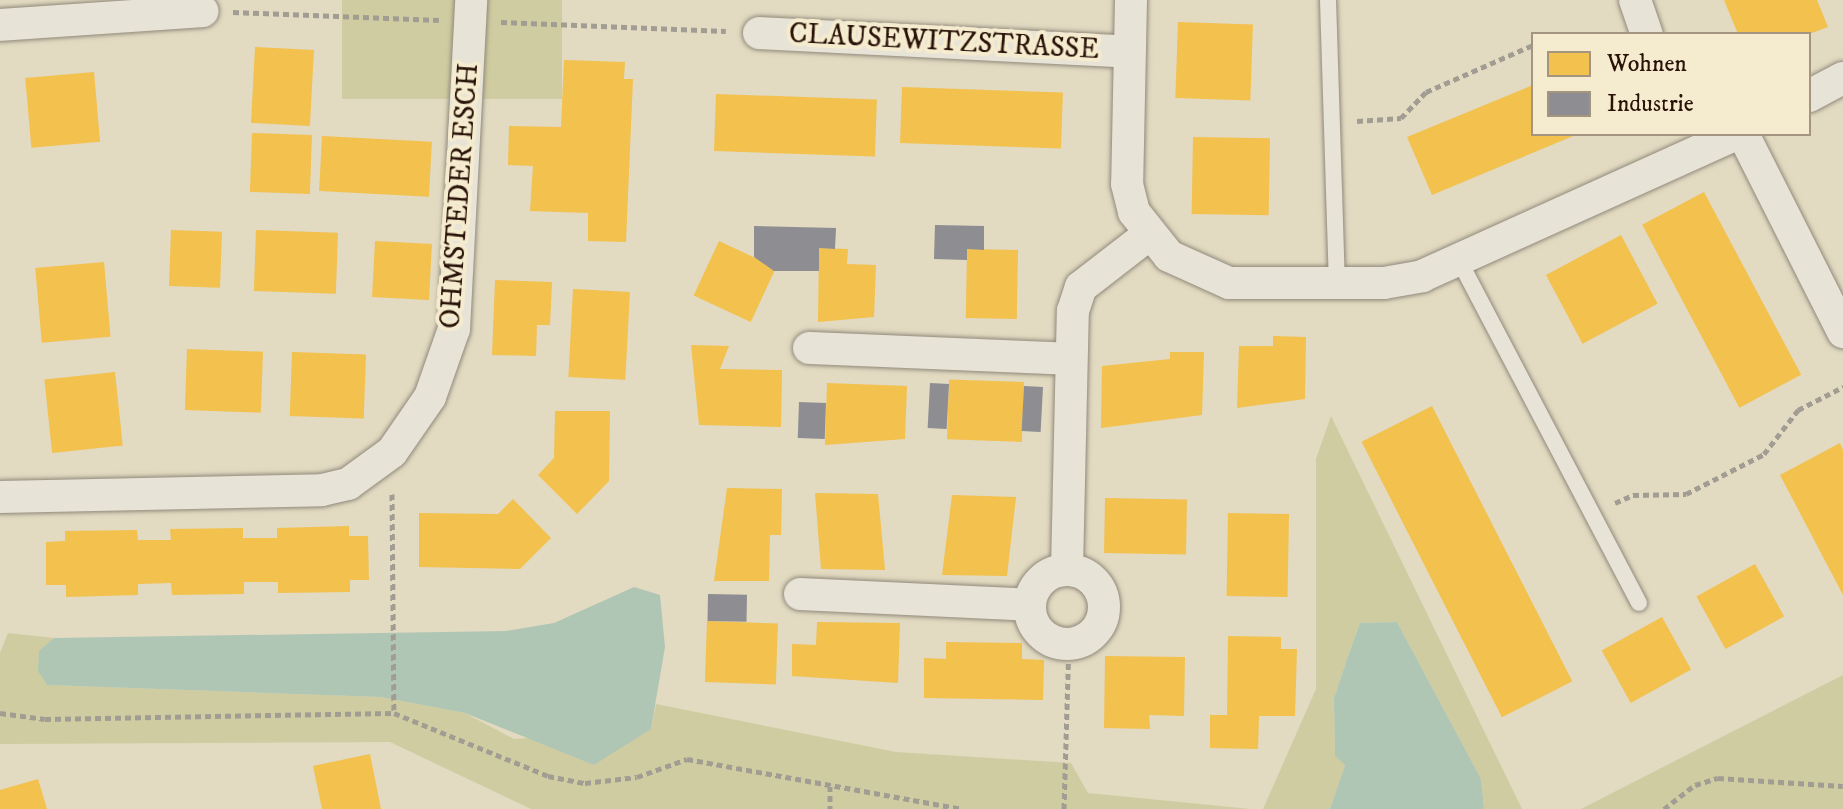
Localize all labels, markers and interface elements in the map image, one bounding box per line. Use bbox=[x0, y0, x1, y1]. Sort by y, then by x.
street label: CLAUSEWITZSTRASSE bbox=[788, 17, 1100, 67]
legend bbox=[1531, 32, 1811, 136]
text: Wohnen bbox=[1607, 49, 1687, 79]
street label: OHMSTEDER ESCH bbox=[434, 62, 486, 330]
text: Industrie bbox=[1607, 89, 1694, 119]

